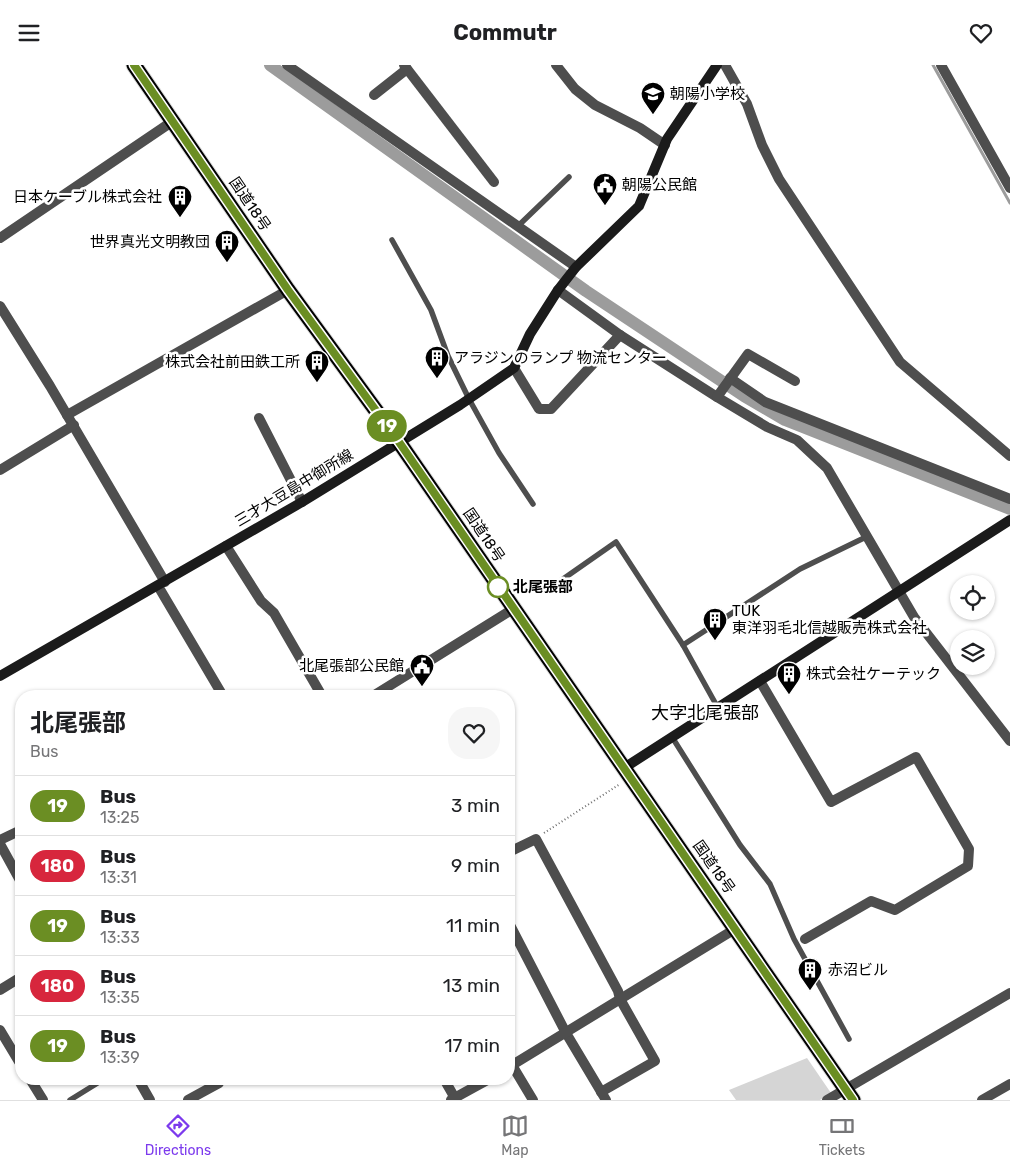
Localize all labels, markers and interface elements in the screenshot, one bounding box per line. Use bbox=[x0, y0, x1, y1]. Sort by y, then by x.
icon: menu bbox=[15, 19, 43, 47]
text: Commutr bbox=[453, 19, 557, 46]
icon: heart bbox=[967, 19, 995, 47]
school or university icon: 朝陽小学校 bbox=[640, 81, 666, 115]
place label: 朝陽小学校 bbox=[670, 85, 745, 103]
public building icon: 朝陽公民館 bbox=[592, 172, 618, 206]
street label: 国道18号 bbox=[225, 174, 275, 234]
place label: 朝陽公民館 bbox=[622, 176, 697, 194]
building icon: 日本ケーブル株式会社 bbox=[167, 184, 193, 218]
place label: 日本ケーブル株式会社 bbox=[13, 188, 162, 206]
building icon: 世界真光文明教団 bbox=[214, 229, 240, 263]
place label: 世界真光文明教団 bbox=[90, 233, 210, 251]
building icon: アラジンのランプ 物流センター bbox=[424, 345, 450, 379]
building icon: 株式会社前田鉄工所 bbox=[304, 349, 330, 383]
place label: アラジンのランプ 物流センター bbox=[454, 349, 667, 367]
place label: 株式会社前田鉄工所 bbox=[165, 353, 300, 371]
line badge: 19 bbox=[364, 410, 410, 442]
text: 19 bbox=[377, 415, 397, 437]
street label: 三才大豆島中御所線 bbox=[231, 446, 357, 530]
street label: 国道18号 bbox=[459, 505, 509, 565]
map controls bbox=[950, 575, 995, 675]
button: locate bbox=[950, 575, 995, 620]
marker: 北尾張部 bbox=[487, 576, 509, 598]
place label: 北尾張部 bbox=[513, 578, 573, 596]
place label: TUK 東洋羽毛北信越販売株式会社 bbox=[732, 602, 927, 637]
building icon: TUK 東洋羽毛北信越販売株式会社 bbox=[702, 607, 728, 641]
button: layers bbox=[950, 630, 995, 675]
public building icon: 北尾張部公民館 bbox=[409, 653, 435, 687]
place label: 北尾張部公民館 bbox=[299, 657, 404, 675]
building icon: 株式会社ケーテック bbox=[776, 661, 802, 695]
place label: 株式会社ケーテック bbox=[806, 665, 941, 683]
district label: 大字北尾張部 bbox=[651, 702, 759, 724]
button: heart bbox=[448, 707, 500, 759]
text: 北尾張部 bbox=[30, 709, 126, 737]
text: Bus bbox=[30, 742, 58, 761]
text: Bus bbox=[100, 785, 136, 808]
text: 3 min bbox=[451, 794, 500, 817]
text: 19 bbox=[47, 795, 68, 817]
text: 13:25 bbox=[100, 808, 139, 827]
street label: 国道18号 bbox=[689, 837, 739, 897]
text: Bus bbox=[100, 845, 136, 868]
text: 9 min bbox=[451, 854, 500, 877]
text: 180 bbox=[41, 855, 74, 877]
text: 13:31 bbox=[100, 868, 137, 887]
text: Bus bbox=[100, 905, 136, 928]
text: 11 min bbox=[446, 914, 500, 937]
text: 19 bbox=[47, 915, 68, 937]
text: 13:33 bbox=[100, 928, 140, 947]
building icon: 赤沼ビル bbox=[797, 957, 823, 991]
place label: 赤沼ビル bbox=[828, 961, 888, 979]
text: Bus bbox=[100, 965, 136, 988]
text: 13 min bbox=[443, 974, 500, 997]
text: 180 bbox=[41, 975, 74, 997]
text: 13:35 bbox=[100, 988, 140, 1007]
text: Bus bbox=[100, 1025, 136, 1048]
text: 17 min bbox=[444, 1034, 500, 1057]
text: 19 bbox=[47, 1035, 68, 1057]
text: 13:39 bbox=[100, 1048, 140, 1067]
tab: Directions bbox=[145, 1112, 211, 1159]
tab: Map bbox=[501, 1112, 529, 1159]
tab: Tickets bbox=[819, 1112, 865, 1159]

